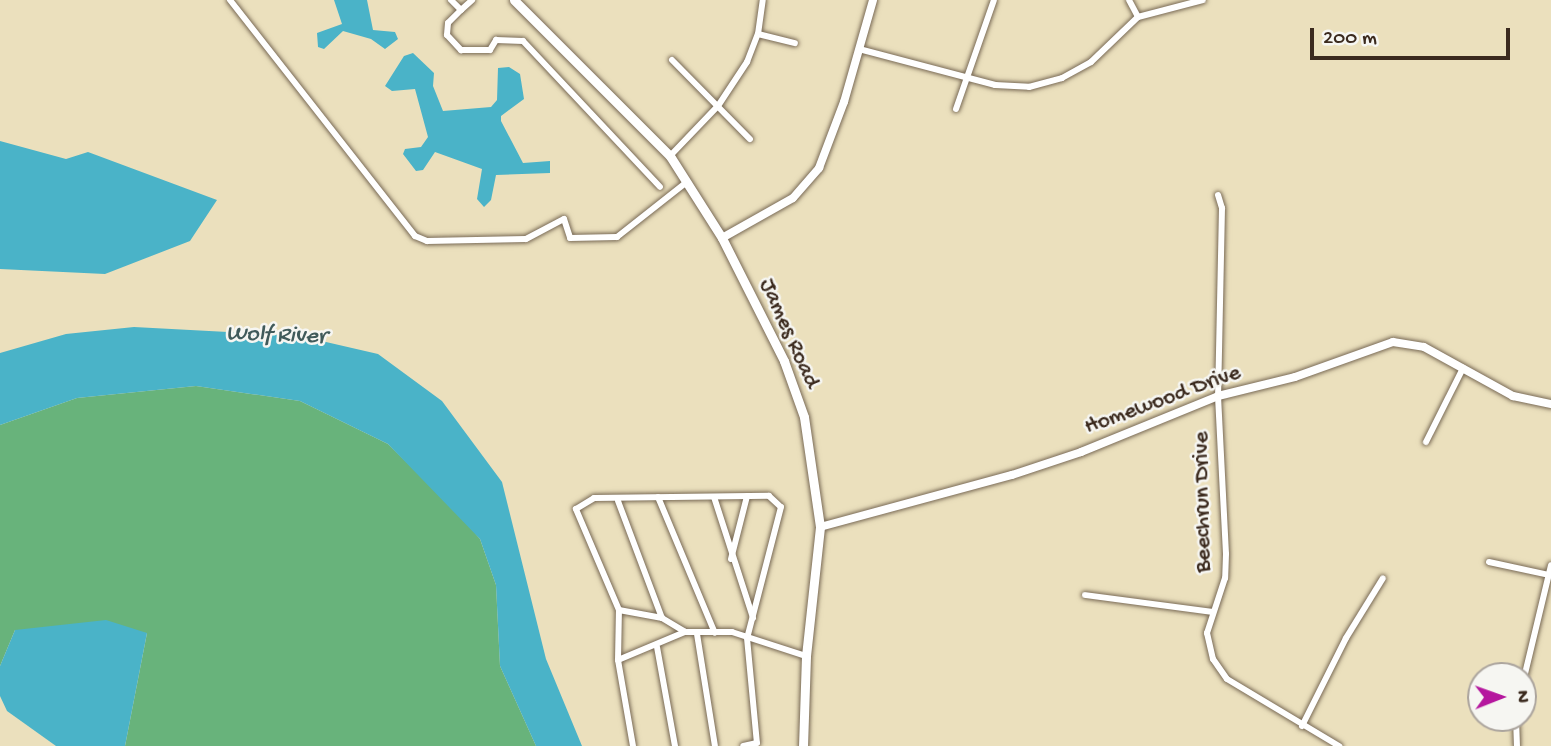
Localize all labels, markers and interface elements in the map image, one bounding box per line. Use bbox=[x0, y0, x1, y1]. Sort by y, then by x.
scale bar bbox=[1313, 14, 1512, 58]
text: 200 m bbox=[1323, 27, 1377, 52]
street label: James Road bbox=[752, 275, 824, 393]
water label: Wolf River bbox=[225, 320, 327, 352]
street label: Homewood Drive bbox=[1081, 360, 1245, 442]
street label: Beechrun Drive bbox=[1189, 431, 1219, 573]
north arrow bbox=[1467, 662, 1537, 732]
text: N bbox=[1510, 690, 1533, 703]

